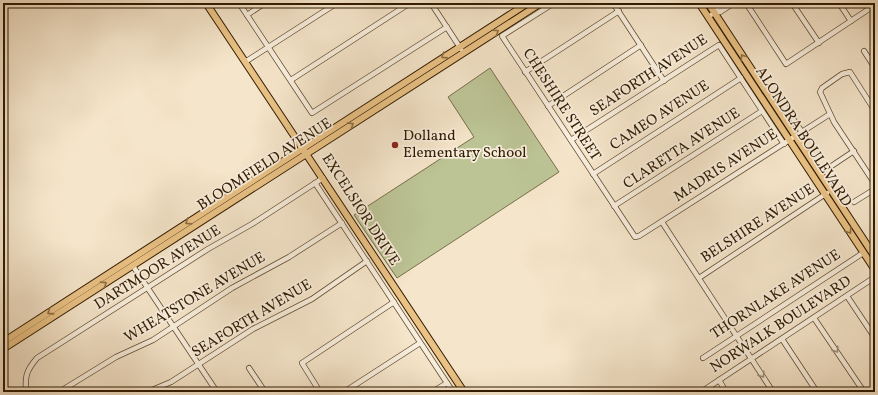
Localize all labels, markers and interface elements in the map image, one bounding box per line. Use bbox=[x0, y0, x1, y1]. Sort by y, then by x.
one-way arrow bbox=[492, 29, 499, 36]
street label: SEAFORTH AVENUE bbox=[586, 30, 712, 122]
street label: CHESHIRE STREET bbox=[517, 45, 605, 165]
one-way arrow bbox=[442, 51, 449, 58]
one-way arrow bbox=[740, 54, 748, 61]
street label: ALONDRA BOULEVARD bbox=[750, 63, 856, 211]
street label: CAMEO AVENUE bbox=[606, 76, 714, 156]
street label: CLARETTA AVENUE bbox=[619, 103, 745, 195]
street label: BLOOMFIELD AVENUE bbox=[194, 114, 336, 216]
one-way arrow bbox=[347, 122, 354, 129]
street label: MADRIS AVENUE bbox=[670, 124, 782, 208]
place label: Dolland Elementary School bbox=[403, 126, 526, 164]
marker: Dolland Elementary School bbox=[390, 140, 400, 150]
street label: EXCELSIOR DRIVE bbox=[316, 150, 404, 270]
street label: BELSHIRE AVENUE bbox=[697, 179, 819, 269]
one-way arrow bbox=[185, 218, 192, 225]
street label: DARTMOOR AVENUE bbox=[91, 221, 225, 315]
one-way arrow bbox=[844, 227, 852, 234]
street label: THORNLAKE AVENUE bbox=[707, 245, 845, 345]
street label: WHEATSTONE AVENUE bbox=[120, 247, 270, 349]
street label: NORWALK BOULEVARD bbox=[706, 271, 856, 379]
street label: SEAFORTH AVENUE bbox=[188, 275, 316, 363]
one-way arrow bbox=[100, 281, 107, 289]
one-way arrow bbox=[47, 307, 54, 315]
one-way arrow bbox=[831, 346, 839, 353]
one-way arrow bbox=[757, 371, 764, 378]

